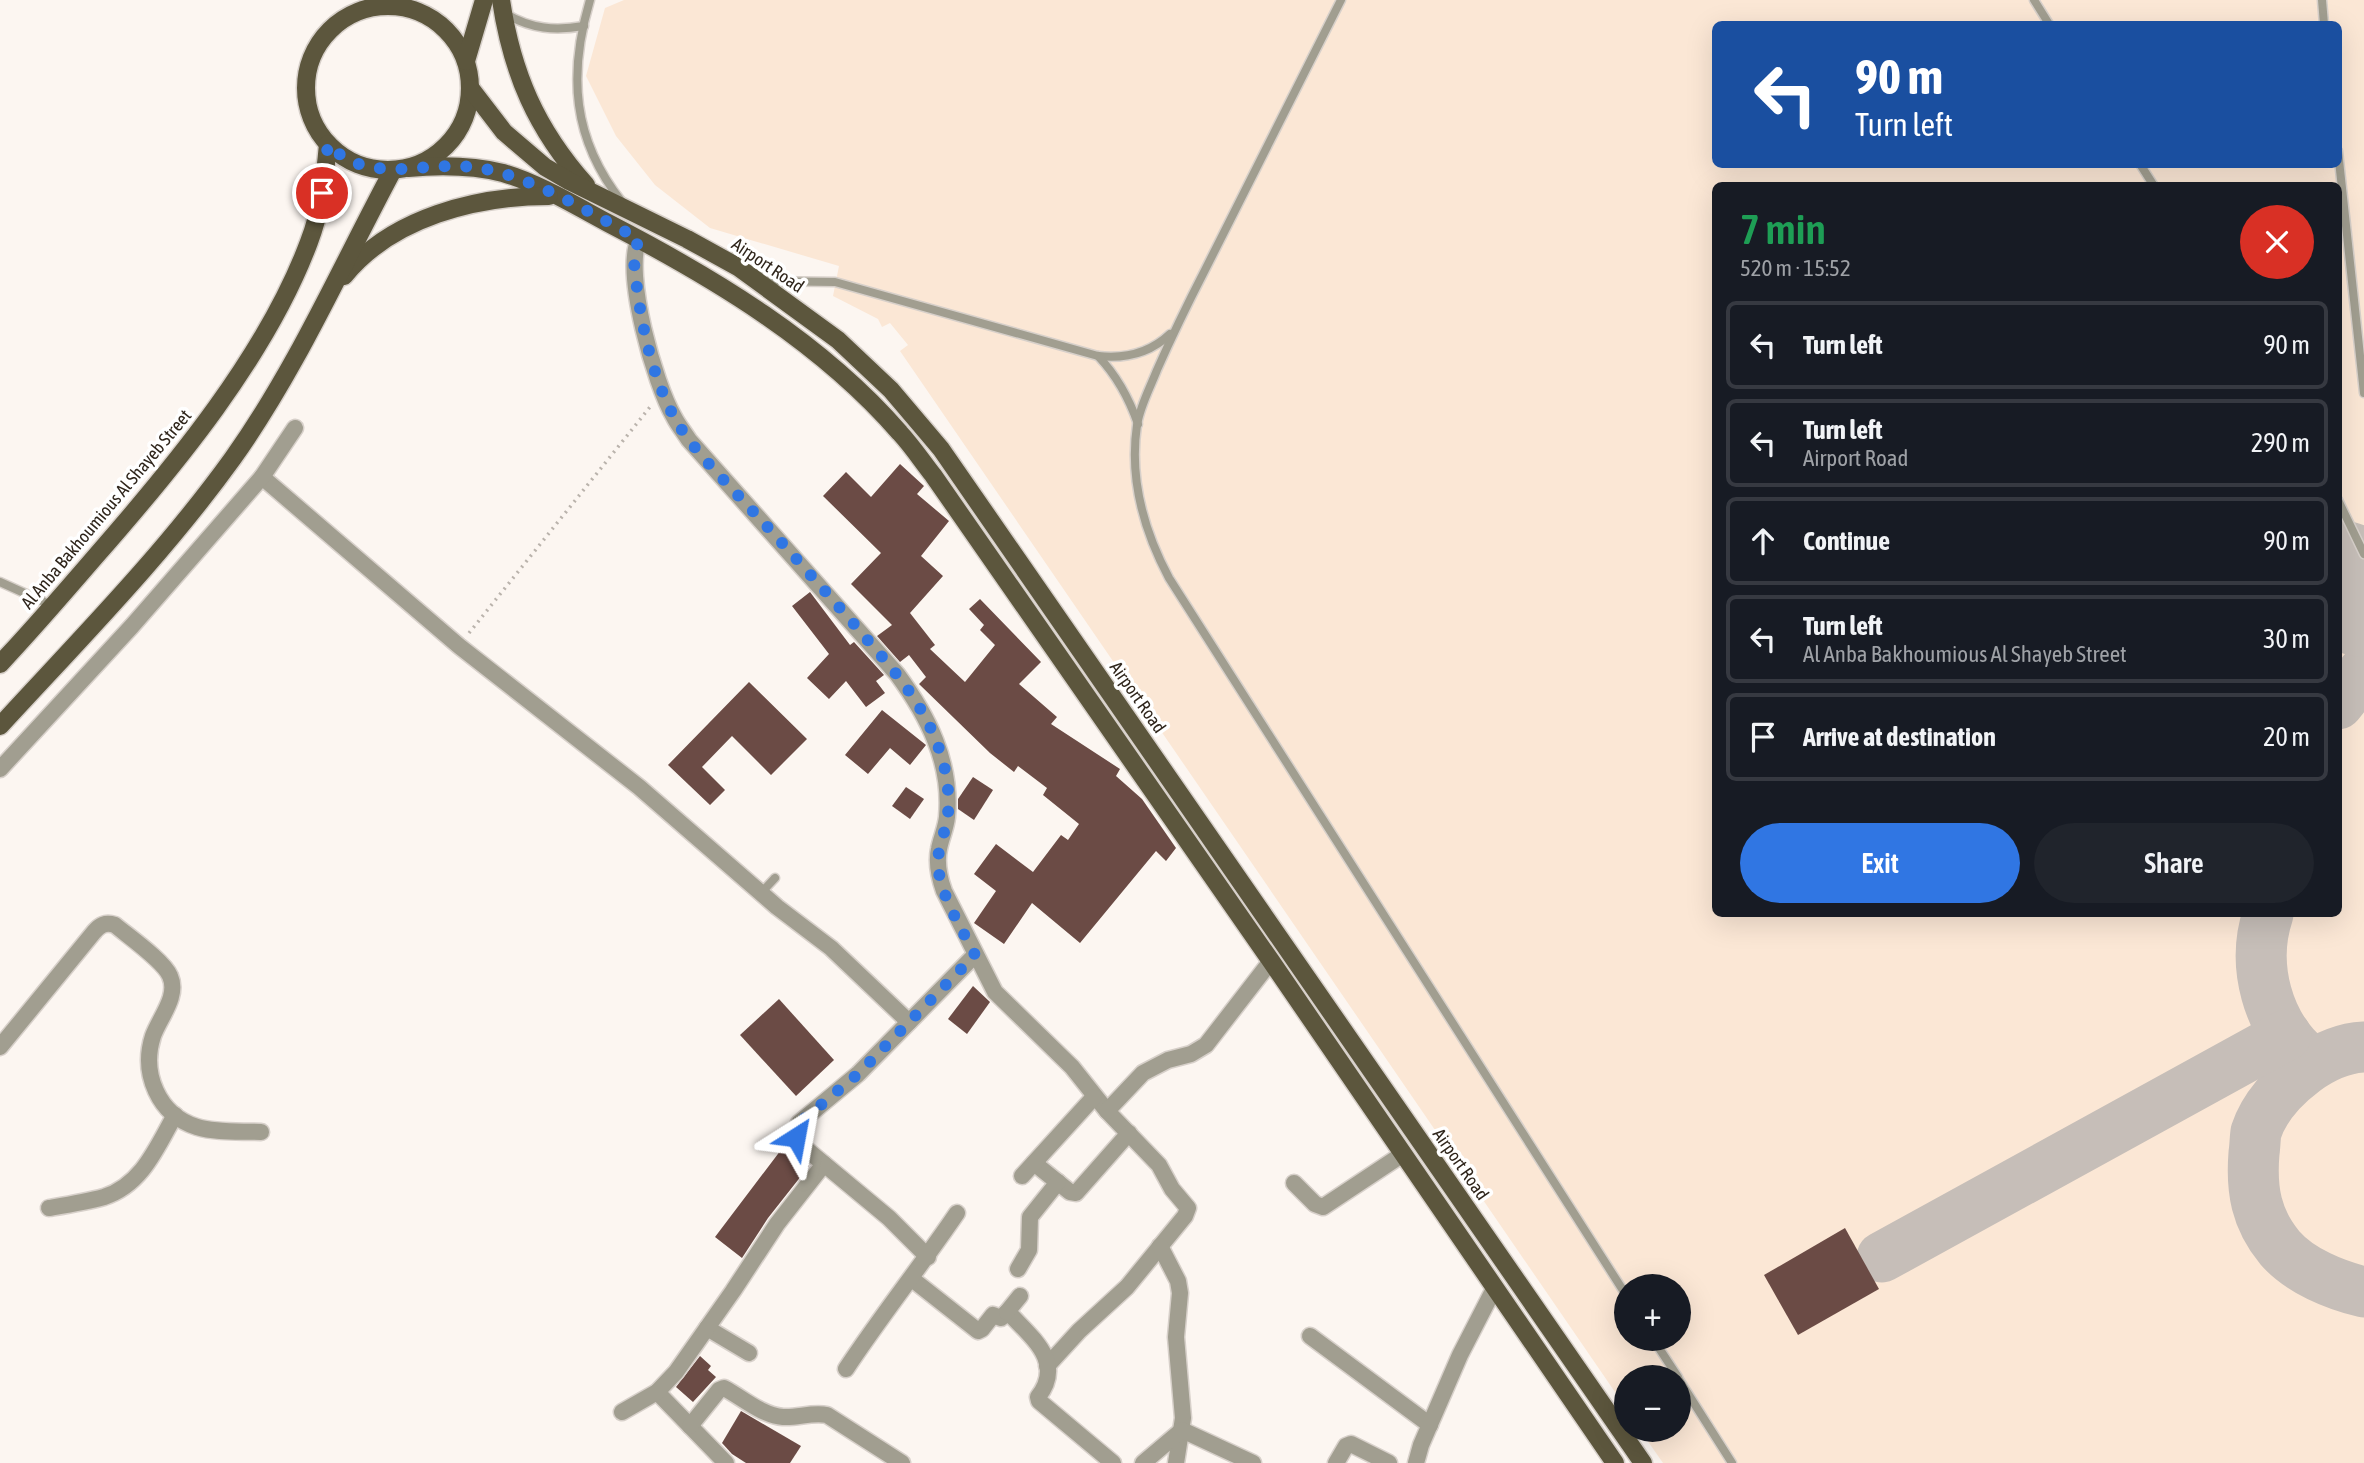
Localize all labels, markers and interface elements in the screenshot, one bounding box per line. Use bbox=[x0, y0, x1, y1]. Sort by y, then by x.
text: 90 m bbox=[1855, 48, 1943, 104]
icon: left bbox=[1740, 49, 1831, 140]
text: Turn left bbox=[1855, 106, 1953, 143]
pin bbox=[292, 163, 352, 223]
icon: arrive bbox=[303, 174, 341, 212]
text: 7 min bbox=[1740, 205, 1826, 253]
button: close bbox=[2240, 205, 2314, 279]
street label: Airport Road bbox=[728, 233, 808, 297]
text: 520 m · 15:52 bbox=[1740, 255, 1851, 281]
icon: left bbox=[1744, 326, 1782, 364]
text: Turn left bbox=[1803, 330, 1883, 360]
text: 90 m bbox=[2263, 330, 2310, 360]
street label: Al Anba Bakhoumious Al Shayeb Street bbox=[17, 405, 195, 613]
text: Turn left bbox=[1803, 415, 1883, 445]
icon: left bbox=[1744, 424, 1782, 462]
text: 290 m bbox=[2251, 428, 2310, 458]
text: Airport Road bbox=[1803, 445, 1908, 471]
icon: ahead bbox=[1744, 522, 1782, 560]
text: Continue bbox=[1803, 526, 1890, 556]
text: 90 m bbox=[2263, 526, 2310, 556]
text: Turn left bbox=[1803, 611, 1883, 641]
icon: left bbox=[1744, 620, 1782, 658]
text: 30 m bbox=[2263, 624, 2310, 654]
text: Al Anba Bakhoumious Al Shayeb Street bbox=[1803, 641, 2127, 667]
street label: Airport Road bbox=[1106, 657, 1170, 737]
icon: arrive bbox=[1744, 718, 1782, 756]
text: Arrive at destination bbox=[1803, 722, 1996, 752]
text: 20 m bbox=[2263, 722, 2310, 752]
button: Exit bbox=[1740, 823, 2020, 903]
button: Share bbox=[2034, 823, 2314, 903]
position arrow bbox=[759, 1100, 833, 1174]
street label: Airport Road bbox=[1429, 1124, 1493, 1204]
map controls bbox=[1614, 1274, 1691, 1442]
button: + bbox=[1614, 1274, 1691, 1351]
button: − bbox=[1614, 1365, 1691, 1442]

